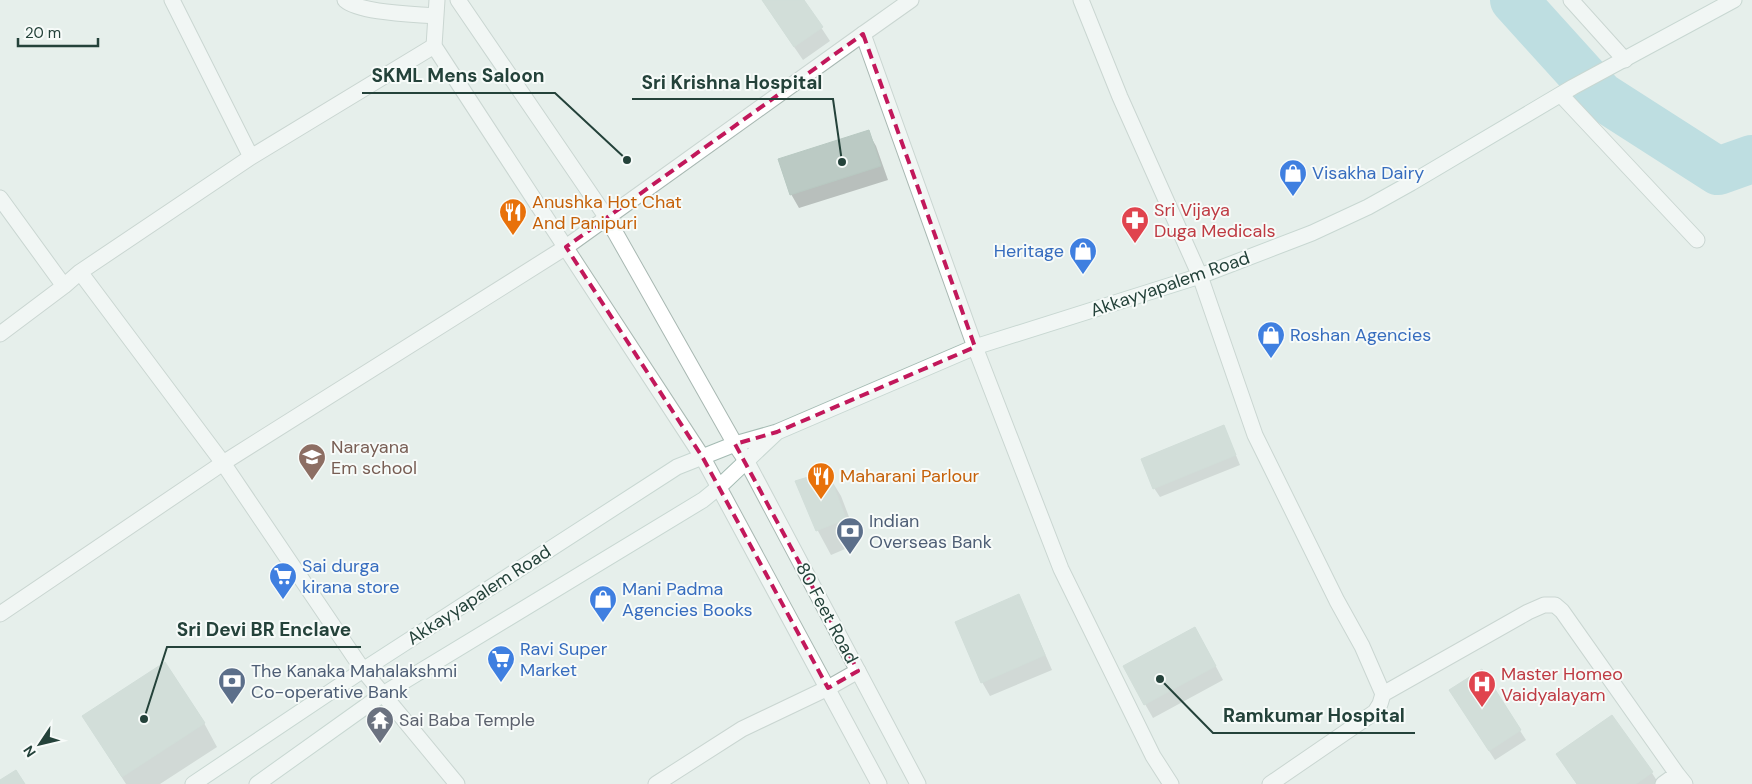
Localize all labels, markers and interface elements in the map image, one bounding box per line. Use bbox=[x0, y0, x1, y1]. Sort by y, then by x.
scale bar bbox=[18, 15, 98, 47]
text: 20 m bbox=[25, 23, 61, 43]
callout: SKML Mens Saloon bbox=[362, 59, 555, 93]
text: SKML Mens Saloon bbox=[372, 63, 544, 88]
callout: Sri Krishna Hospital bbox=[632, 65, 833, 99]
text: Sri Krishna Hospital bbox=[642, 70, 822, 95]
shop icon: Visakha Dairy bbox=[1278, 158, 1308, 197]
place label: Visakha Dairy bbox=[1312, 161, 1424, 185]
place label: Anushka Hot Chat And Panipuri bbox=[532, 190, 682, 235]
restaurant icon: Anushka Hot Chat And Panipuri bbox=[498, 197, 528, 236]
place label: Sri Vijaya Duga Medicals bbox=[1154, 198, 1275, 243]
pharmacy icon: Sri Vijaya Duga Medicals bbox=[1120, 205, 1150, 244]
shop icon: Heritage bbox=[1068, 236, 1098, 275]
place label: Heritage bbox=[994, 239, 1064, 263]
street label: Akkayyapalem Road bbox=[1087, 245, 1253, 323]
shop icon: Roshan Agencies bbox=[1256, 320, 1286, 359]
place label: Roshan Agencies bbox=[1290, 323, 1431, 347]
place label: Narayana Em school bbox=[331, 435, 417, 480]
school or university icon: Narayana Em school bbox=[297, 442, 327, 481]
restaurant icon: Maharani Parlour bbox=[806, 461, 836, 500]
place label: Maharani Parlour bbox=[840, 464, 979, 488]
place label: Indian Overseas Bank bbox=[869, 509, 992, 554]
bank icon: Indian Overseas Bank bbox=[835, 516, 865, 555]
street label: Akkayyapalem Road bbox=[403, 540, 555, 650]
place label: Sai durga kirana store bbox=[302, 554, 399, 599]
street label: 80 Feet Road bbox=[790, 558, 864, 668]
supermarket icon: Sai durga kirana store bbox=[268, 561, 298, 600]
place label: Mani Padma Agencies Books bbox=[622, 577, 753, 622]
shop icon: Mani Padma Agencies Books bbox=[588, 584, 618, 623]
callout: Sri Devi BR Enclave bbox=[167, 613, 361, 647]
text: Sri Devi BR Enclave bbox=[177, 617, 351, 642]
place label: Ravi Super Market bbox=[520, 637, 608, 682]
supermarket icon: Ravi Super Market bbox=[486, 644, 516, 683]
place label: The Kanaka Mahalakshmi Co-operative Bank bbox=[251, 659, 457, 704]
place label: Master Homeo Vaidyalayam bbox=[1501, 662, 1623, 707]
bank icon: The Kanaka Mahalakshmi Co-operative Bank bbox=[217, 666, 247, 705]
hospital icon: Master Homeo Vaidyalayam bbox=[1467, 669, 1497, 708]
callout: Ramkumar Hospital bbox=[1213, 699, 1415, 733]
text: Ramkumar Hospital bbox=[1223, 703, 1405, 728]
temple icon: Sai Baba Temple bbox=[365, 705, 395, 744]
place label: Sai Baba Temple bbox=[399, 708, 535, 732]
north arrow bbox=[15, 719, 65, 769]
text: N bbox=[19, 742, 40, 761]

